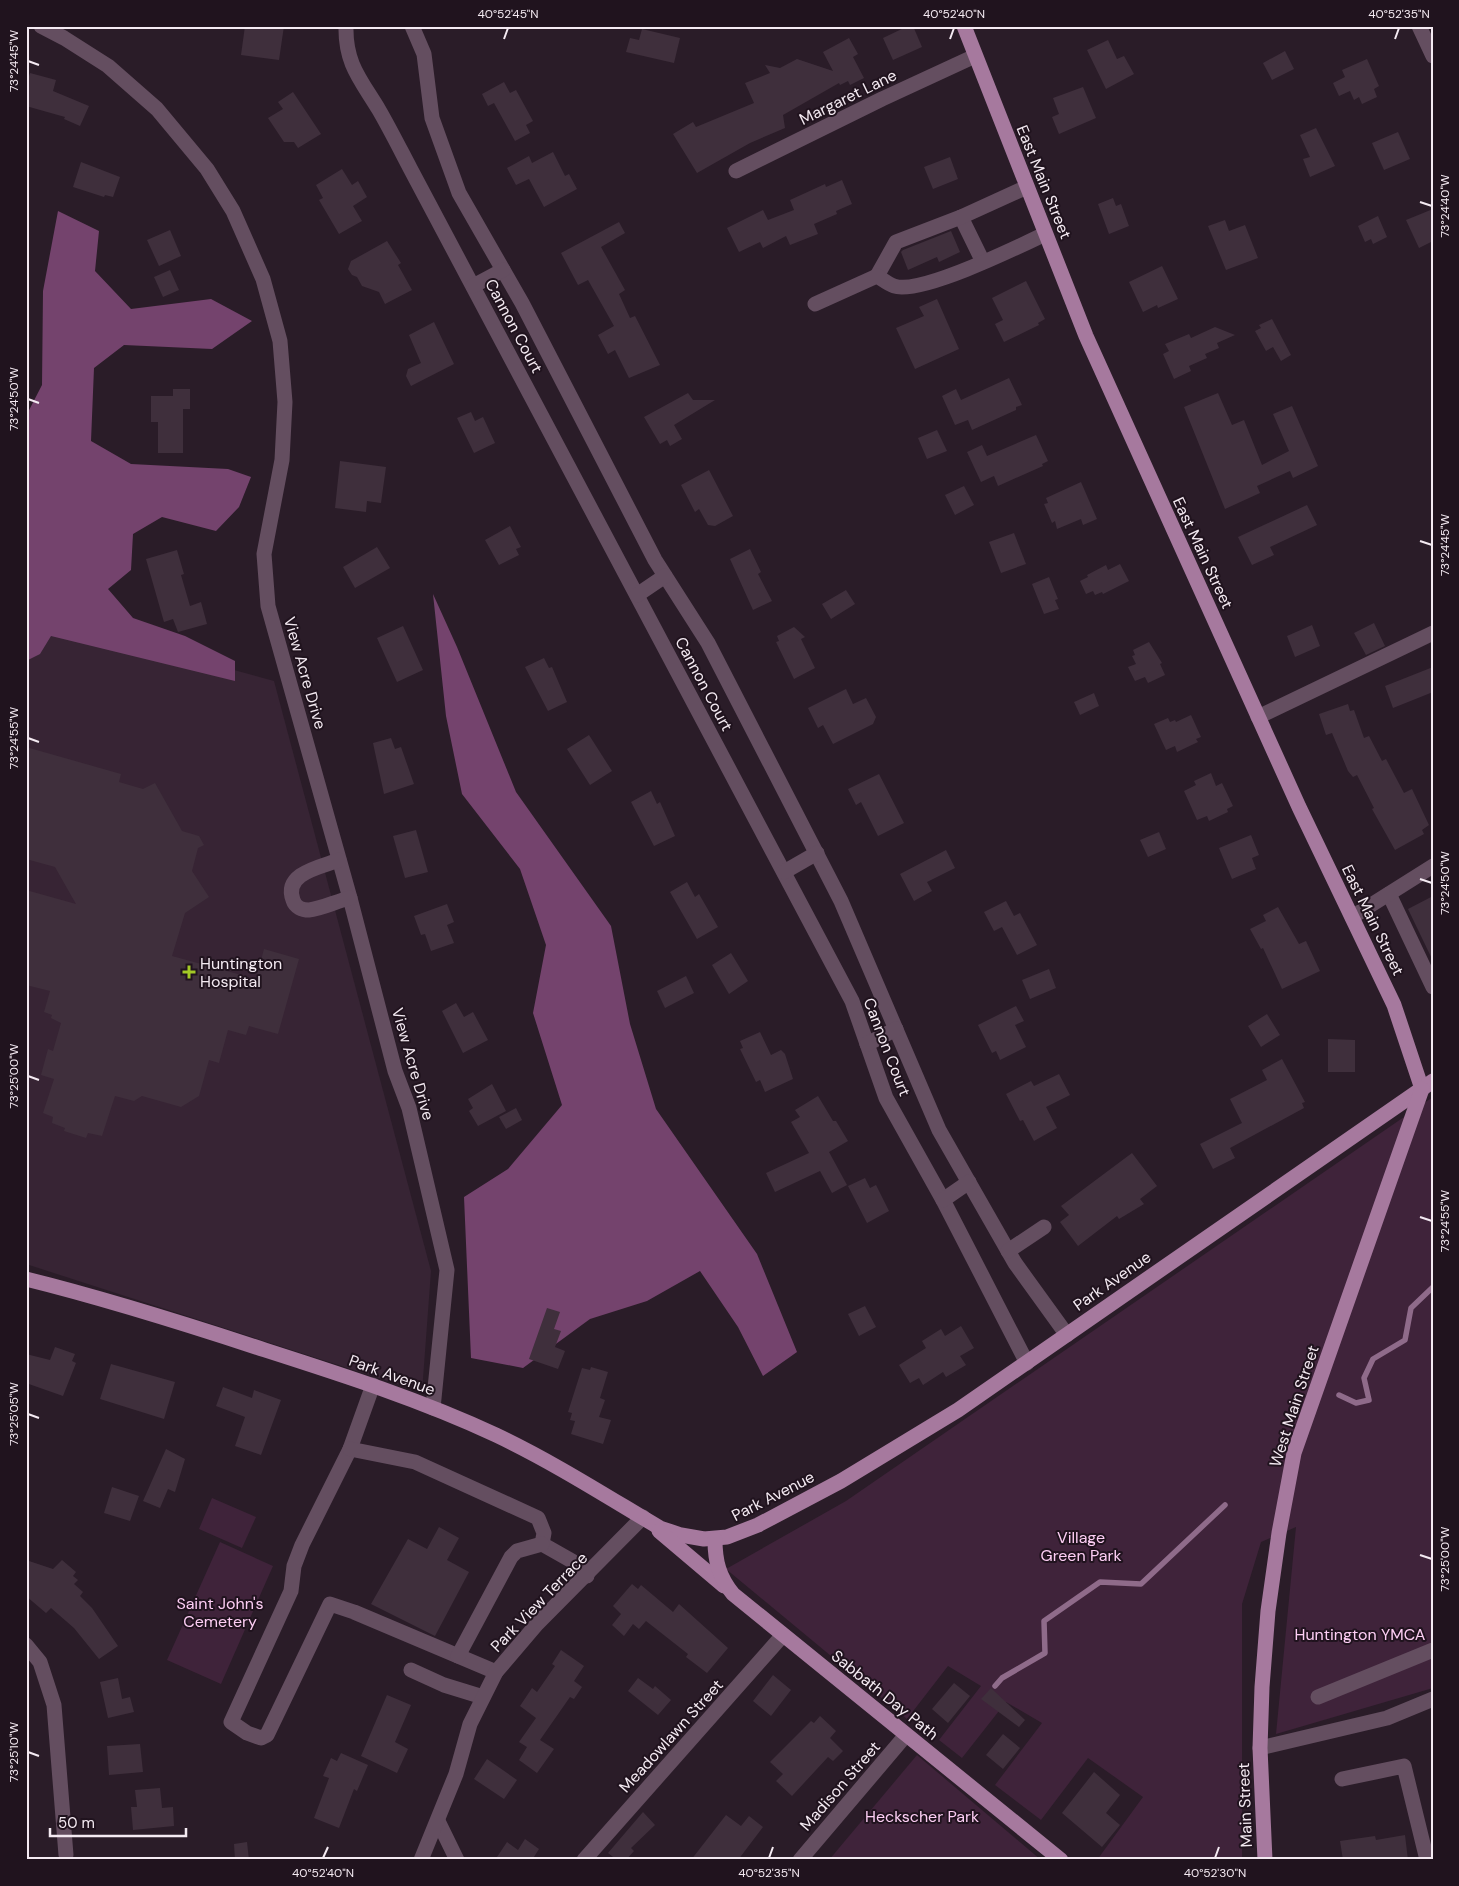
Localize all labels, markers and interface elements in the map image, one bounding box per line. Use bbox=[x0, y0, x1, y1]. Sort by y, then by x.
text: 40°52'45"N bbox=[477, 6, 539, 22]
text: 40°52'40"N bbox=[923, 6, 985, 22]
text: 40°52'35"N bbox=[1368, 6, 1430, 22]
text: 73°24'45"W bbox=[6, 30, 22, 92]
street label: Margaret Lane bbox=[796, 64, 900, 130]
street label: East Main Street bbox=[1012, 122, 1076, 242]
text: 73°24'40"W bbox=[1437, 174, 1453, 238]
street label: Cannon Court bbox=[480, 275, 548, 377]
text: 73°24'50"W bbox=[6, 367, 22, 431]
street label: East Main Street bbox=[1168, 494, 1238, 612]
text: 73°24'45"W bbox=[1437, 514, 1453, 576]
street label: View Acre Drive bbox=[279, 614, 331, 732]
street label: Cannon Court bbox=[670, 633, 738, 735]
text: 73°24'55"W bbox=[6, 706, 22, 769]
text: 73°24'50"W bbox=[1437, 851, 1453, 915]
street label: East Main Street bbox=[1337, 861, 1409, 979]
place label: Huntington Hospital bbox=[200, 953, 282, 992]
marker: Huntington Hospital bbox=[182, 965, 196, 979]
street label: Cannon Court bbox=[859, 995, 915, 1099]
street label: View Acre Drive bbox=[387, 1005, 439, 1123]
text: 73°25'00"W bbox=[6, 1043, 22, 1108]
text: 73°24'55"W bbox=[1437, 1189, 1453, 1252]
street label: Park Avenue bbox=[1069, 1247, 1155, 1315]
street label: West Main Street bbox=[1264, 1342, 1324, 1470]
street label: Park Avenue bbox=[346, 1350, 438, 1400]
text: 73°25'05"W bbox=[6, 1382, 22, 1446]
street label: Park Avenue bbox=[728, 1466, 818, 1526]
text: 73°25'00"W bbox=[1437, 1526, 1453, 1591]
park label: Village Green Park bbox=[1041, 1527, 1121, 1566]
street label: Park View Terrace bbox=[486, 1548, 592, 1656]
park label: Saint John's Cemetery bbox=[176, 1593, 264, 1632]
park label: Huntington YMCA bbox=[1294, 1624, 1426, 1645]
street label: Sabbath Day Path bbox=[827, 1645, 943, 1745]
street label: Meadowlawn Street bbox=[614, 1675, 728, 1797]
text: 73°25'10"W bbox=[6, 1721, 22, 1782]
street label: Madison Street bbox=[795, 1737, 885, 1835]
street label: Main Street bbox=[1233, 1762, 1257, 1848]
scale bar bbox=[50, 1806, 186, 1838]
park label: Heckscher Park bbox=[865, 1806, 979, 1827]
text: 50 m bbox=[58, 1813, 95, 1833]
text: 40°52'40"N bbox=[292, 1865, 354, 1881]
text: 40°52'35"N bbox=[738, 1865, 800, 1881]
text: 40°52'30"N bbox=[1184, 1865, 1246, 1881]

